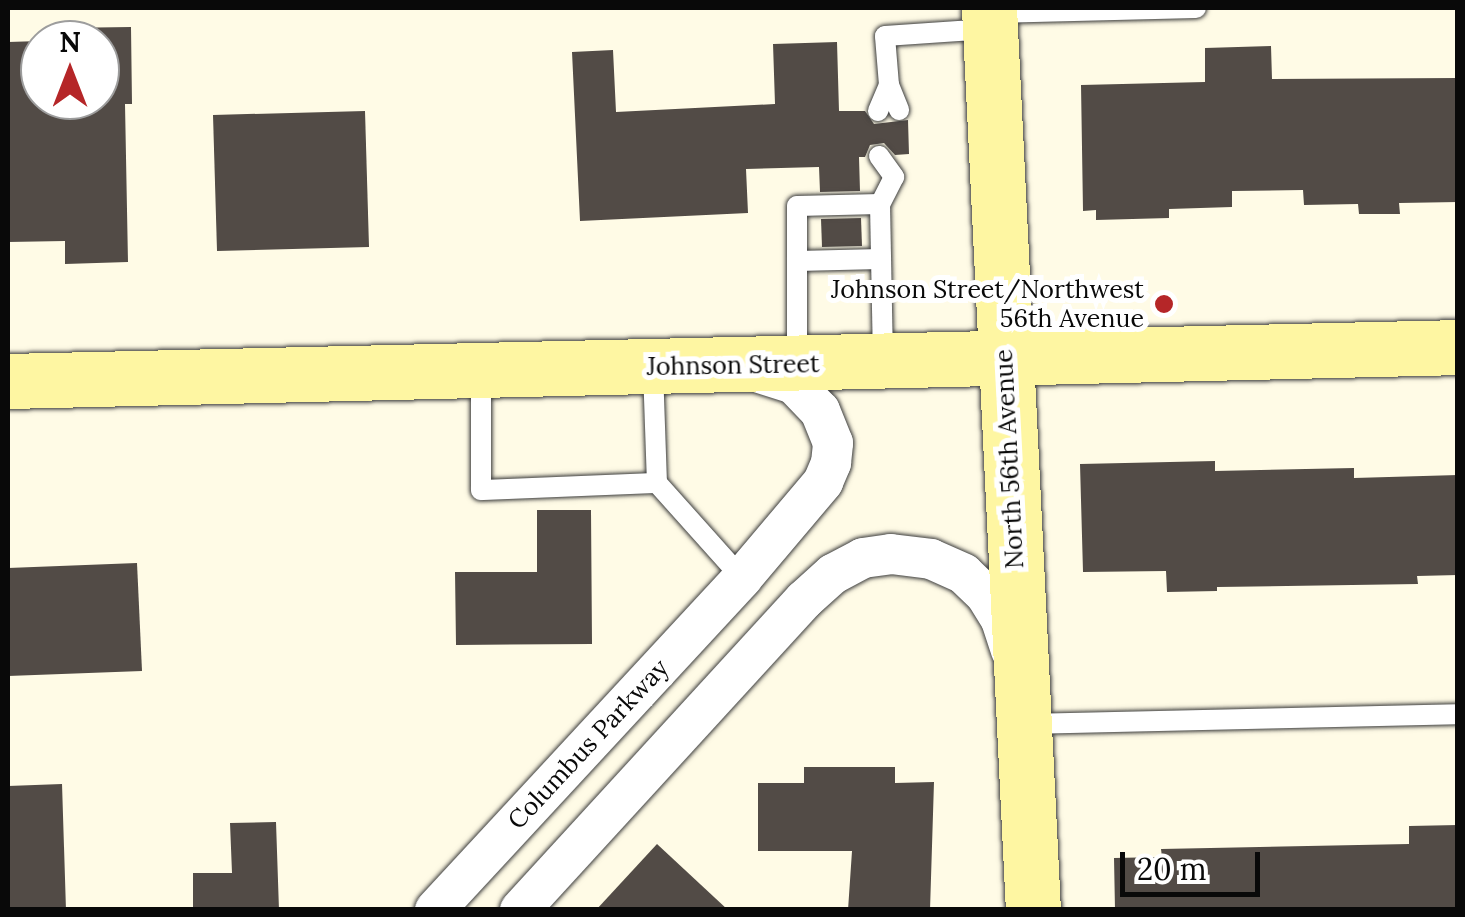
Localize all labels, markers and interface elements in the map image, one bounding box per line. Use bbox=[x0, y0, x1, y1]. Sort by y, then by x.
north arrow bbox=[20, 20, 120, 120]
text: N bbox=[59, 24, 81, 60]
place label: Johnson Street/Northwest 56th Avenue bbox=[831, 275, 1144, 334]
marker: Johnson Street/Northwest 56th Avenue bbox=[1153, 293, 1175, 315]
street label: Johnson Street bbox=[646, 348, 820, 382]
street label: North 56th Avenue bbox=[988, 348, 1030, 570]
street label: Columbus Parkway bbox=[502, 653, 674, 835]
scale bar bbox=[1125, 832, 1265, 894]
text: 20 m bbox=[1137, 850, 1206, 888]

